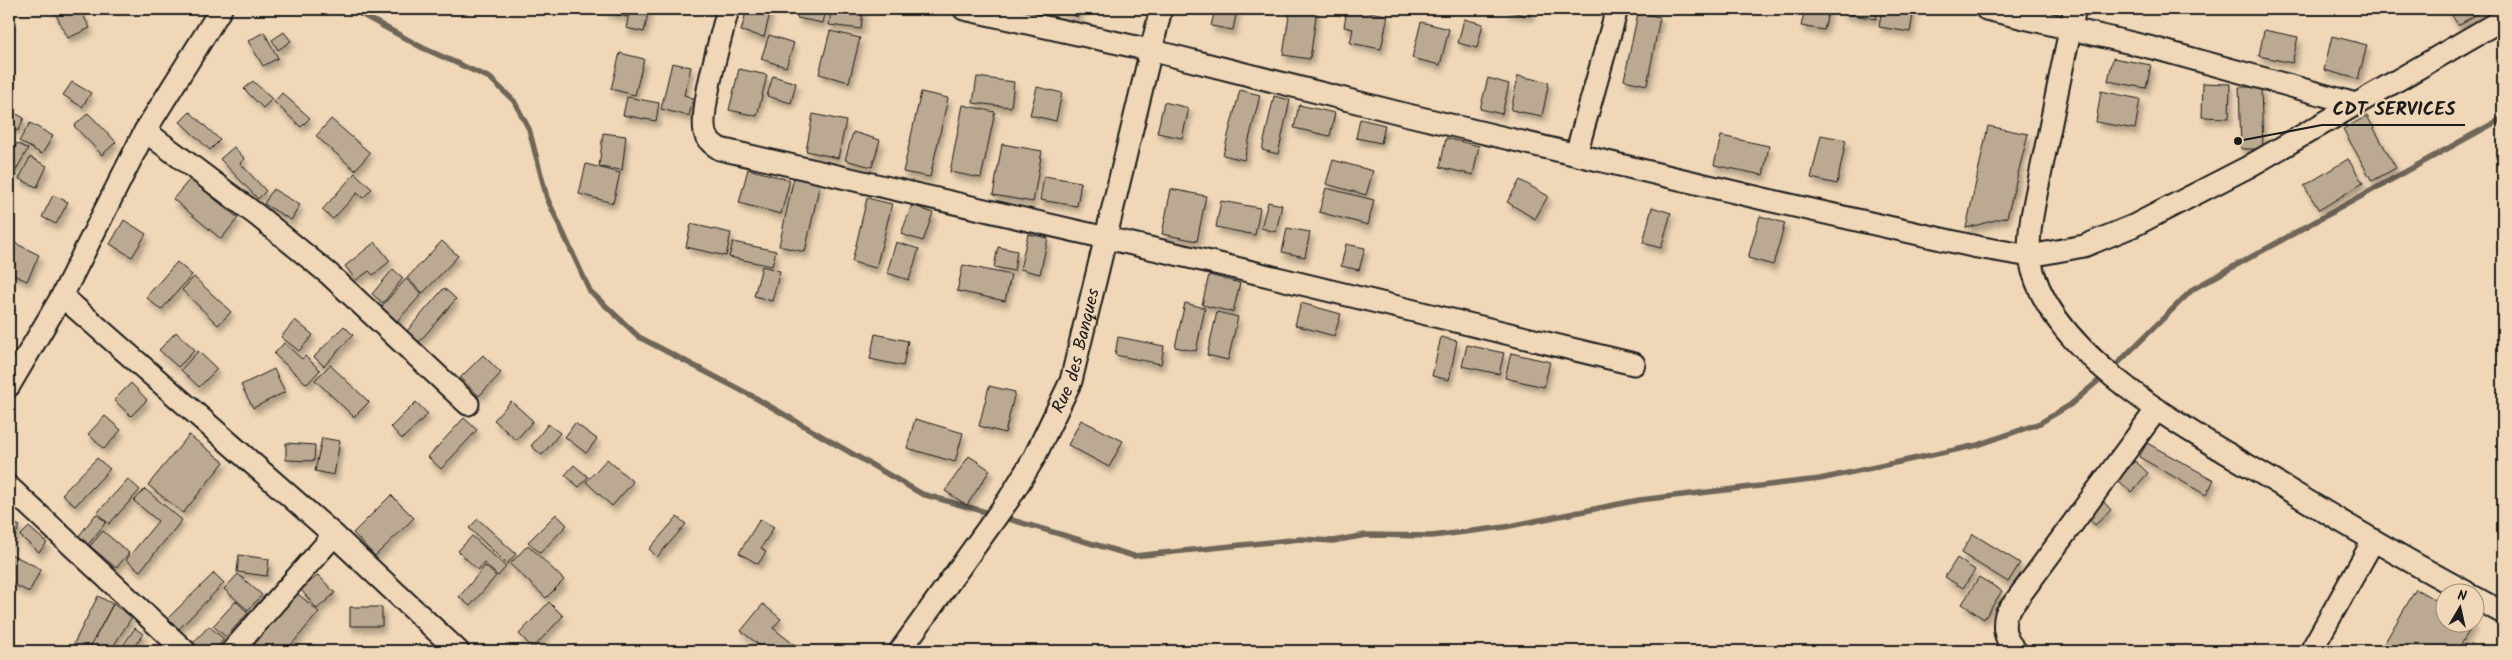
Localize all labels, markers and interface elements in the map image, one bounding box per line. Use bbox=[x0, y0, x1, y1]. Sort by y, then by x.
callout: CDT SERVICES bbox=[2322, 91, 2465, 125]
text: CDT SERVICES bbox=[2332, 95, 2456, 125]
street label: Rue des Banques bbox=[1045, 285, 1109, 419]
north arrow bbox=[2434, 582, 2484, 632]
text: N bbox=[2456, 585, 2468, 608]

